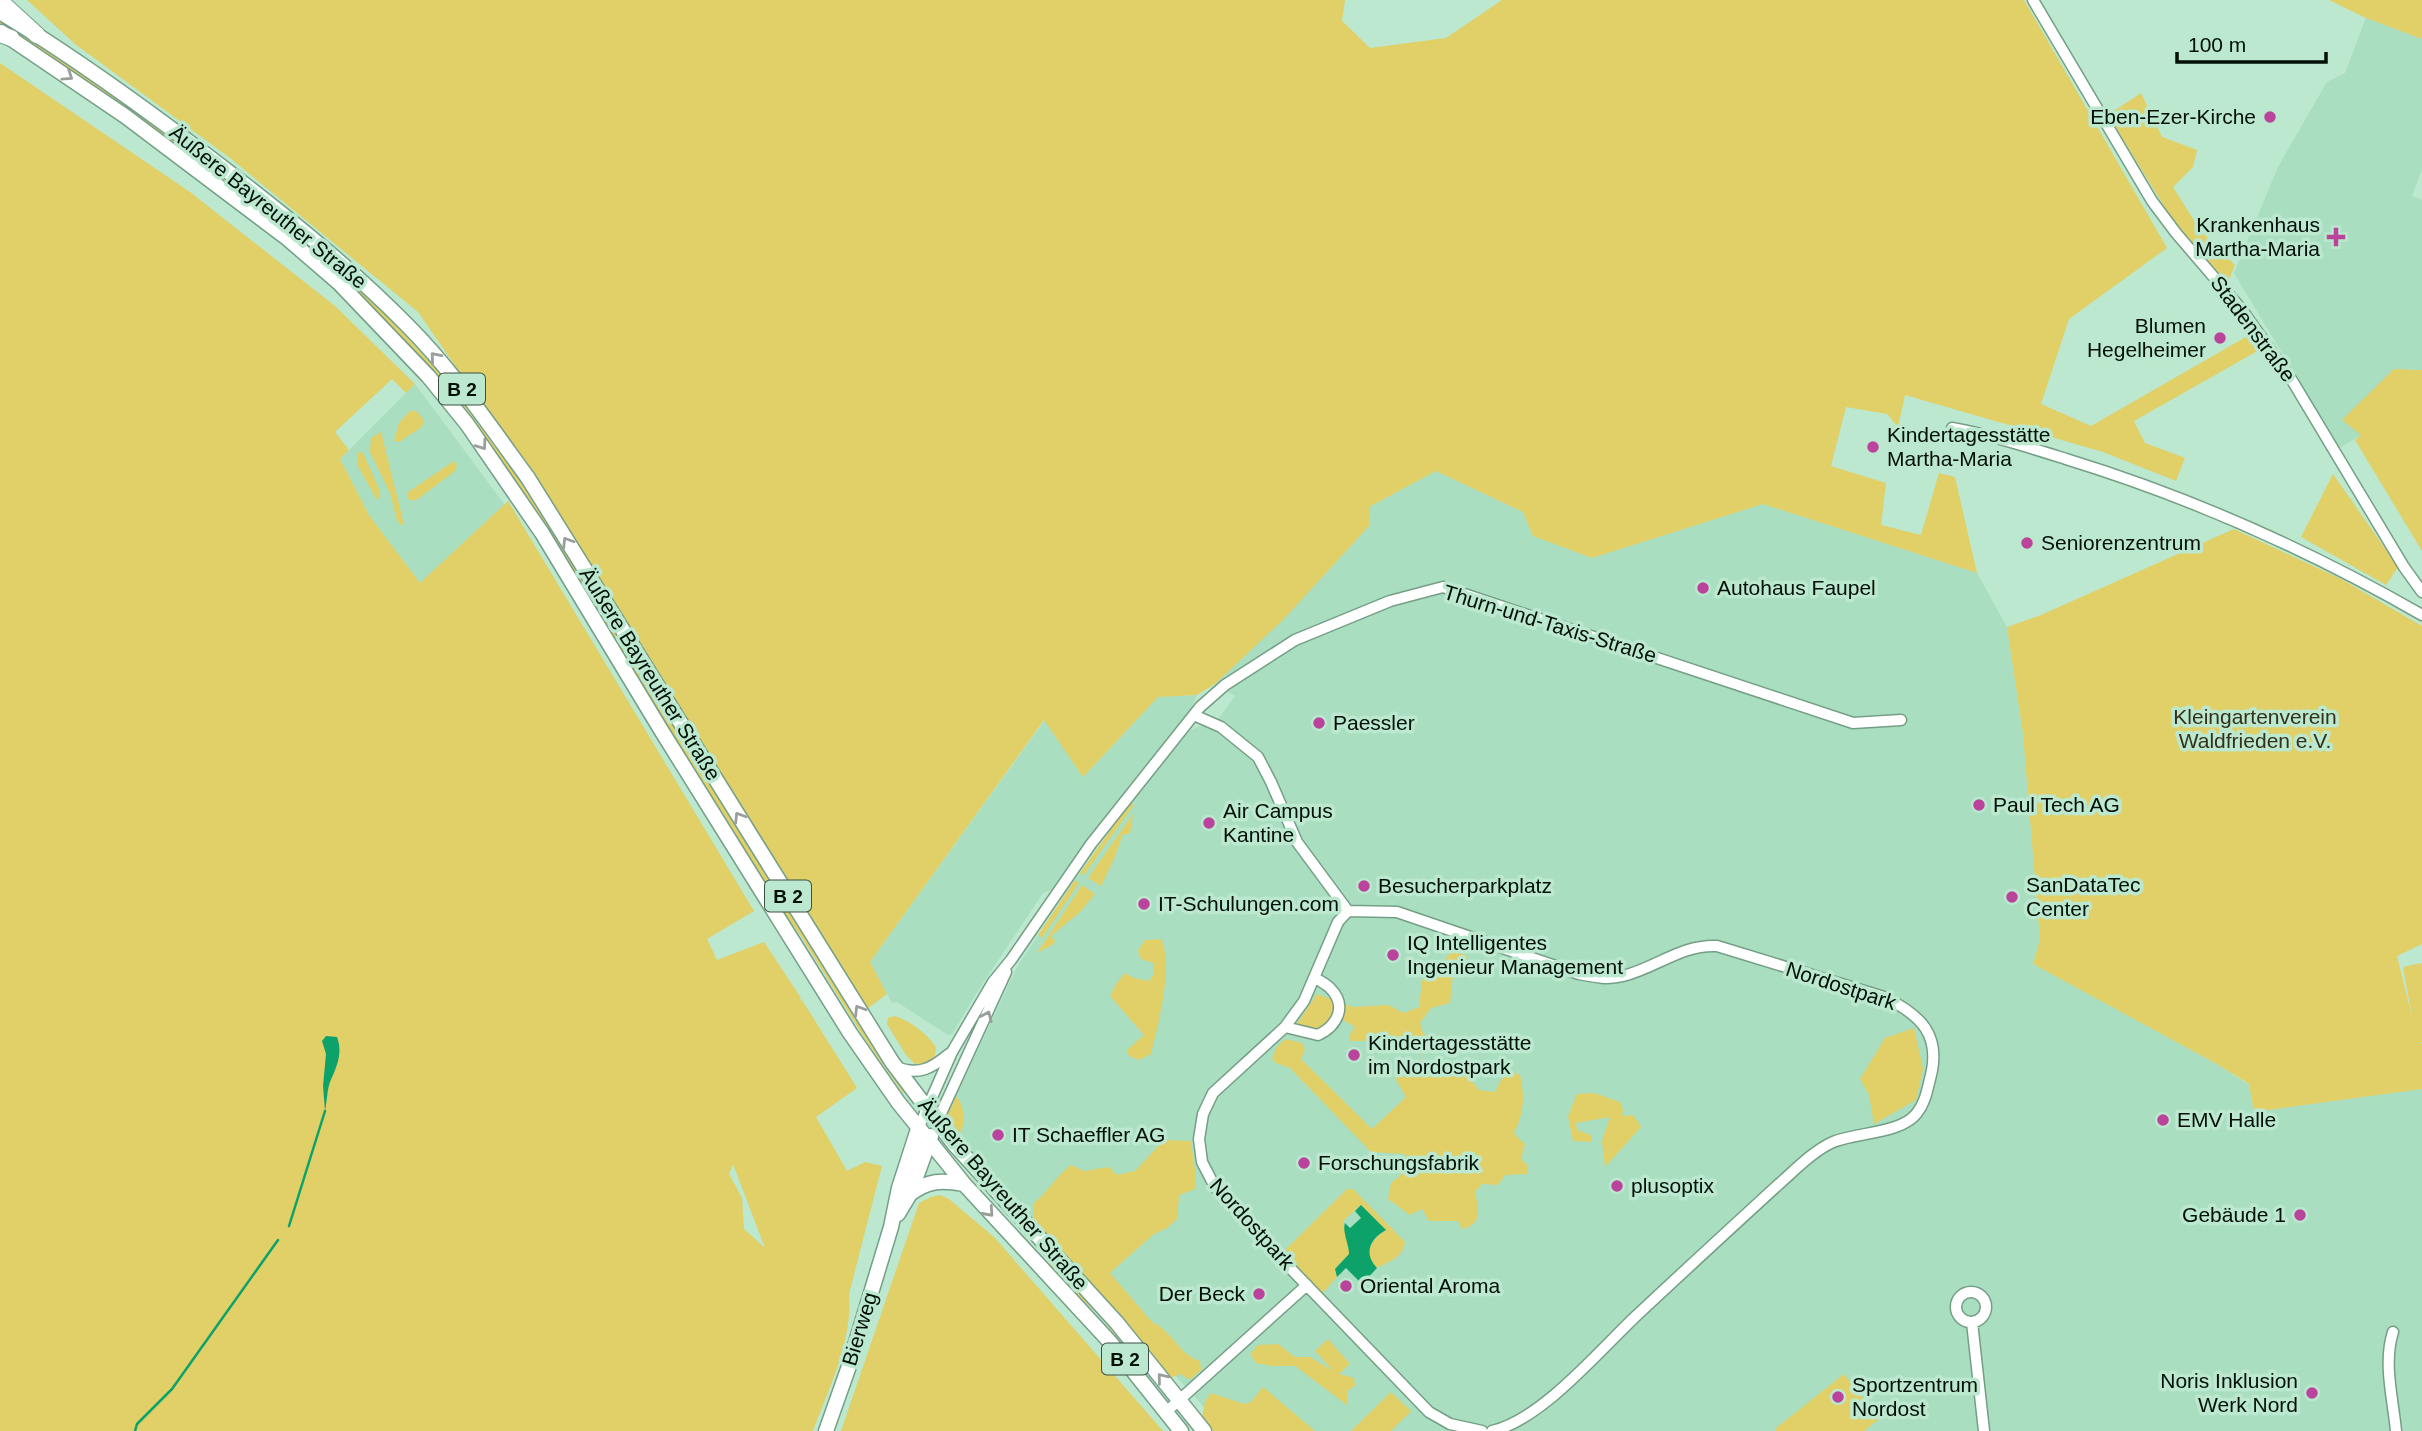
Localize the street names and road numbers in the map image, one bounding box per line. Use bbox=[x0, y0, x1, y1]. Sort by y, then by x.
street label: Äußere Bayreuther Straße bbox=[165, 120, 371, 293]
street label: Stadenstraße bbox=[2206, 271, 2301, 386]
road number: B 2 bbox=[439, 374, 485, 404]
street label: Äußere Bayreuther Straße bbox=[575, 563, 725, 784]
street label: Thurn-und-Taxis-Straße bbox=[1441, 580, 1660, 667]
road number: B 2 bbox=[765, 880, 811, 912]
street label: Nordostpark bbox=[1783, 957, 1900, 1014]
street label: Äußere Bayreuther Straße bbox=[914, 1093, 1093, 1294]
street label: Nordostpark bbox=[1206, 1173, 1300, 1274]
street label: Bierweg bbox=[837, 1289, 882, 1368]
road number: B 2 bbox=[1102, 1344, 1148, 1374]

